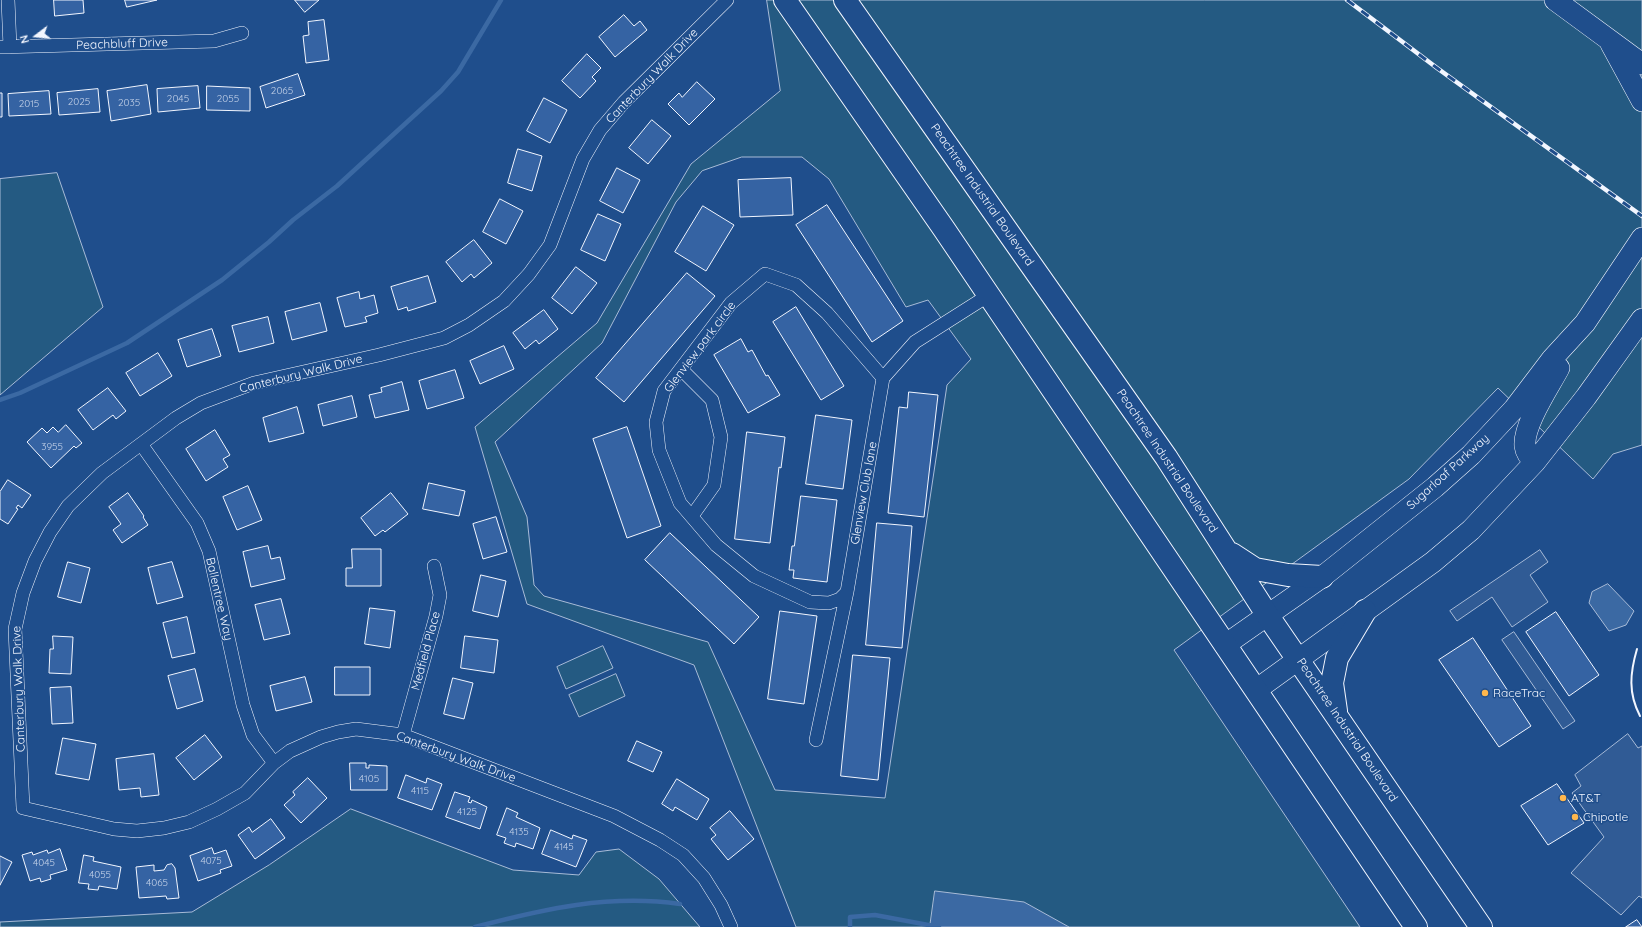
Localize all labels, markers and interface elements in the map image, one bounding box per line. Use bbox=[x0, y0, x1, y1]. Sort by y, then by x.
north arrow bbox=[16, 16, 56, 56]
street label: Canterbury Walk Drive bbox=[603, 26, 701, 126]
text: N bbox=[17, 33, 32, 45]
street label: Peachbluff Drive bbox=[76, 35, 168, 53]
house number: 2065 bbox=[271, 85, 293, 97]
house number: 2045 bbox=[167, 93, 189, 105]
house number: 2055 bbox=[217, 93, 239, 105]
house number: 2025 bbox=[68, 96, 90, 108]
house number: 2035 bbox=[118, 97, 140, 109]
house number: 2015 bbox=[19, 98, 39, 110]
street label: Peachtree Industrial Boulevard bbox=[927, 121, 1037, 269]
street label: Glenview park circle bbox=[661, 299, 739, 395]
street label: Canterbury Walk Drive bbox=[238, 352, 364, 396]
street label: Peachtree Industrial Boulevard bbox=[1113, 386, 1221, 536]
street label: Sugarloaf Parkway bbox=[1404, 431, 1492, 513]
street label: Glenview Club lane bbox=[848, 440, 880, 546]
house number: 3955 bbox=[41, 441, 63, 453]
street label: Ballentree Way bbox=[202, 556, 236, 642]
street label: Medfield Place bbox=[409, 610, 443, 692]
street label: Canterbury Walk Drive bbox=[10, 626, 28, 752]
street label: Peachtree Industrial Boulevard bbox=[1293, 655, 1401, 805]
place label: RaceTrac bbox=[1493, 686, 1545, 700]
marker: RaceTrac bbox=[1480, 688, 1490, 698]
street label: Canterbury Walk Drive bbox=[394, 729, 518, 785]
house number: 4105 bbox=[359, 773, 379, 785]
house number: 4115 bbox=[411, 785, 429, 797]
place label: AT&T bbox=[1571, 791, 1601, 805]
marker: AT&T bbox=[1558, 793, 1568, 803]
house number: 4125 bbox=[457, 806, 477, 818]
place label: Chipotle bbox=[1583, 810, 1628, 824]
marker: Chipotle bbox=[1570, 812, 1580, 822]
house number: 4135 bbox=[509, 826, 529, 838]
house number: 4145 bbox=[554, 841, 574, 853]
house number: 4075 bbox=[200, 855, 222, 867]
house number: 4045 bbox=[33, 857, 55, 869]
house number: 4055 bbox=[89, 869, 111, 881]
house number: 4065 bbox=[146, 877, 168, 889]

